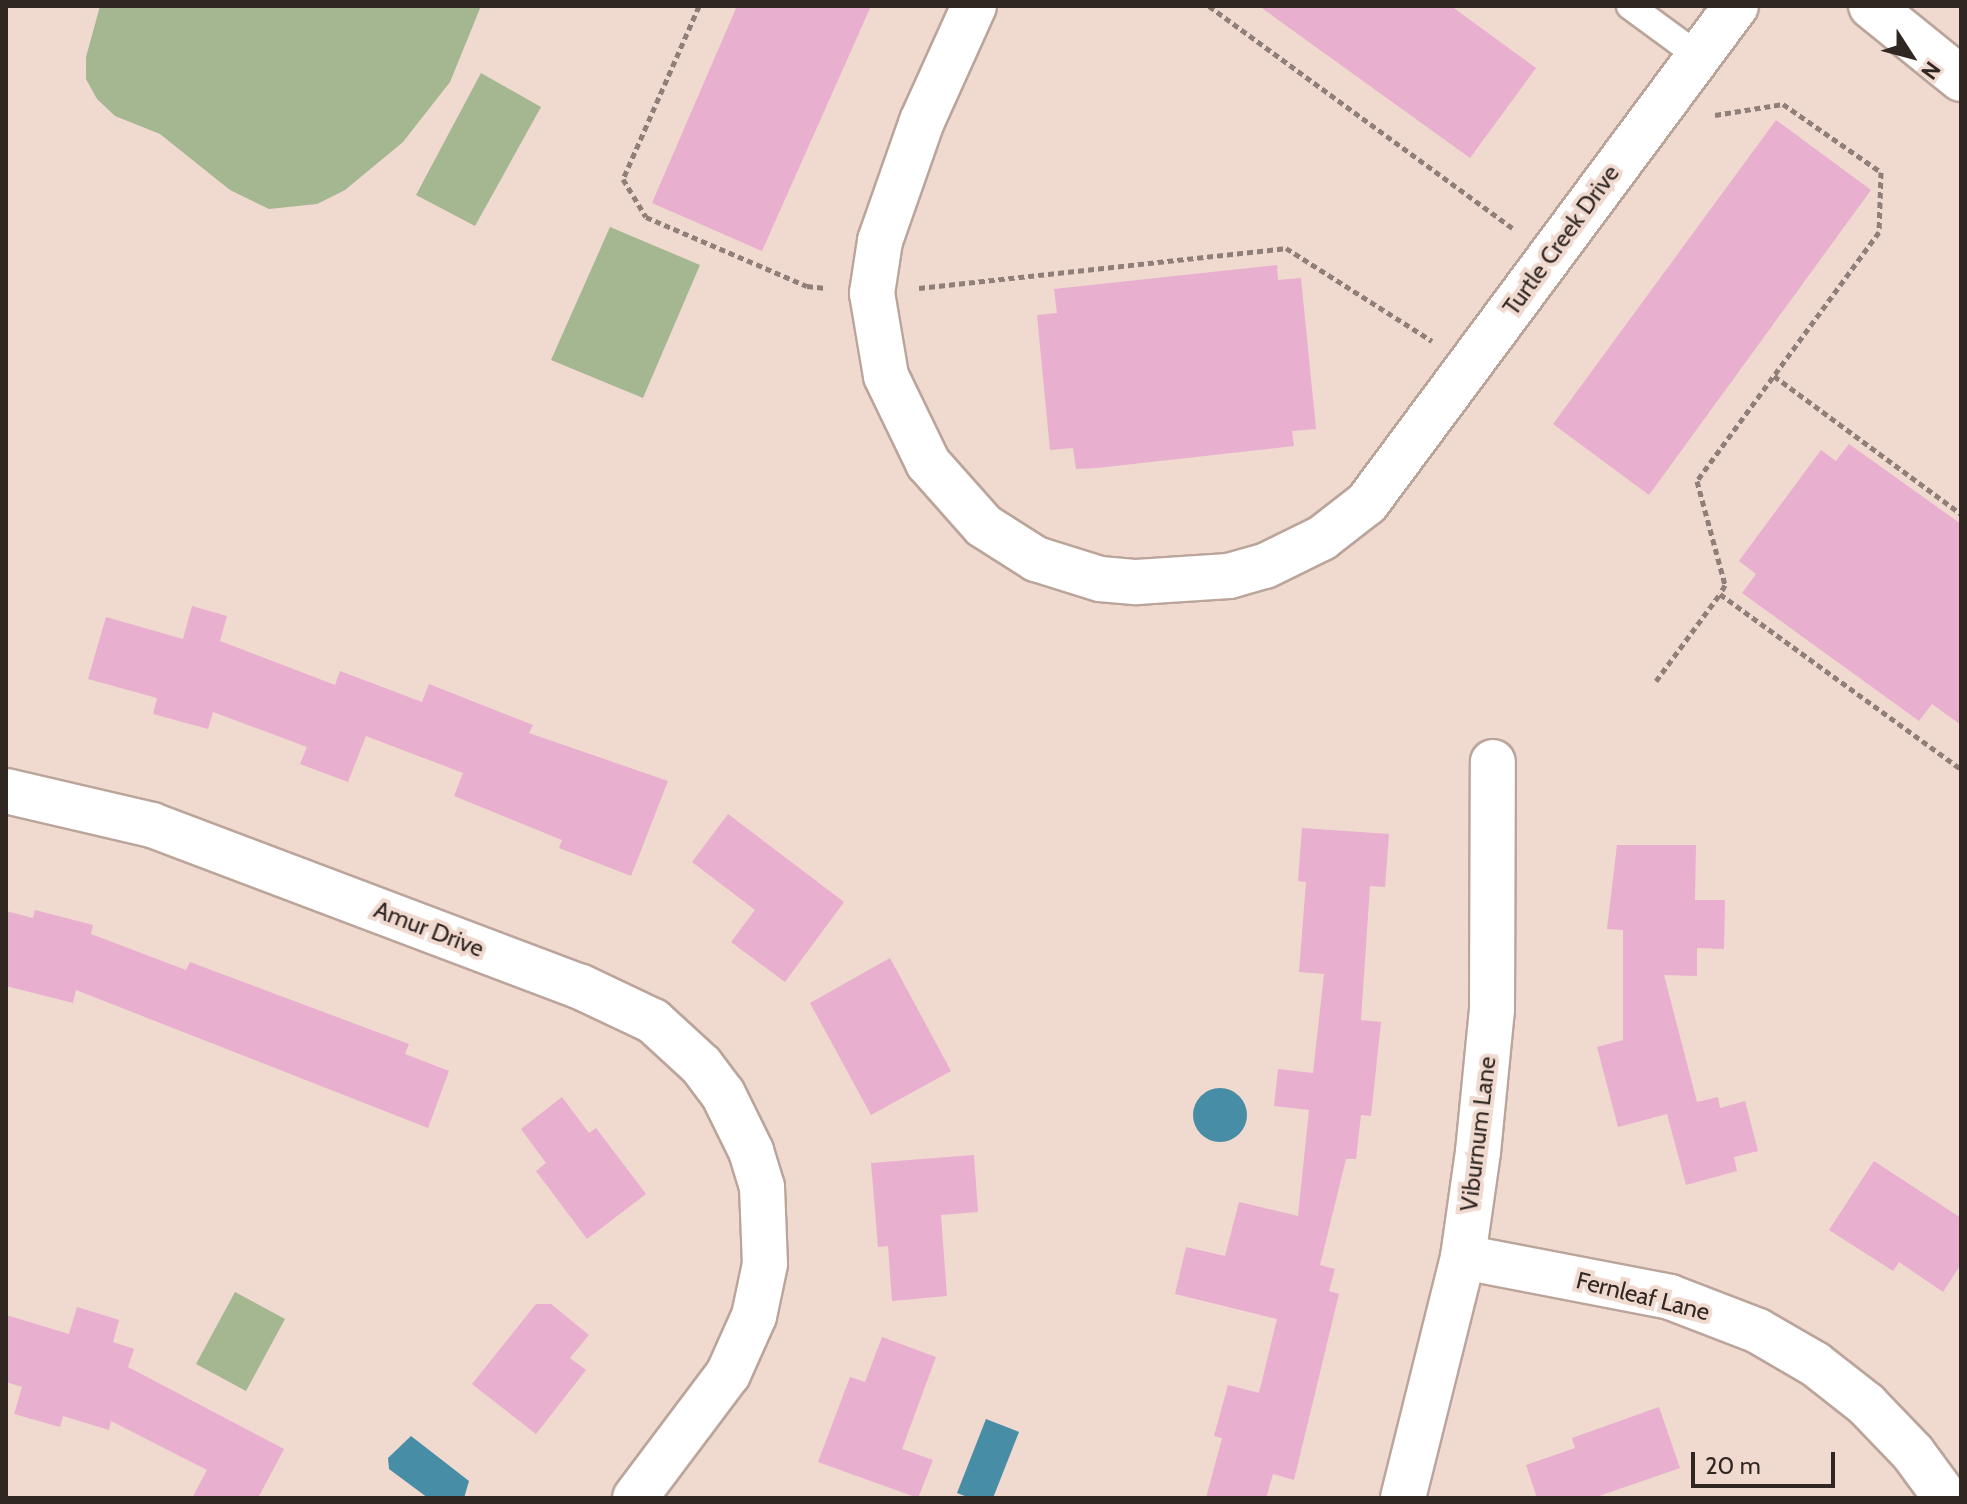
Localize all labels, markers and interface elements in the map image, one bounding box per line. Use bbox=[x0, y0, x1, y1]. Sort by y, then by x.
north arrow bbox=[1871, 16, 1951, 96]
text: N bbox=[1915, 56, 1946, 85]
street label: Turtle Creek Drive bbox=[1497, 159, 1625, 321]
street label: Amur Drive bbox=[370, 895, 488, 963]
street label: Viburnum Lane bbox=[1454, 1055, 1502, 1213]
street label: Fernleaf Lane bbox=[1573, 1266, 1713, 1326]
scale bar bbox=[1695, 1436, 1839, 1486]
text: 20 m bbox=[1705, 1451, 1761, 1480]

